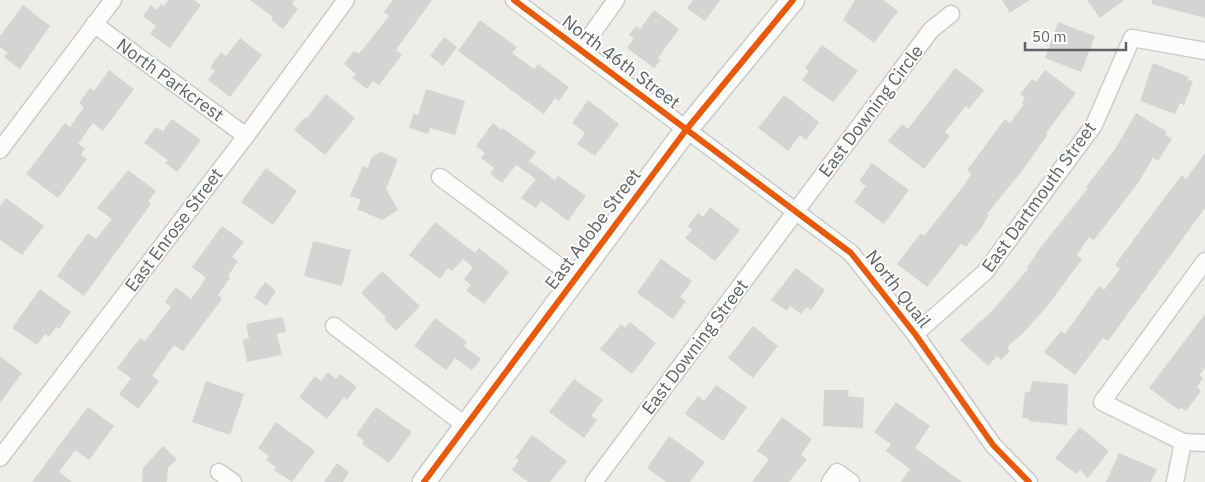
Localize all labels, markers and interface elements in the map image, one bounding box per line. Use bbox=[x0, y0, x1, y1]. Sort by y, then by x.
street label: North 46th Street bbox=[558, 10, 685, 114]
scale bar bbox=[1025, 20, 1126, 52]
text: 50 m bbox=[1032, 27, 1067, 46]
street label: North Parkcrest bbox=[112, 33, 228, 126]
street label: East Downing Circle bbox=[813, 40, 928, 181]
street label: East Dartmouth Street bbox=[976, 117, 1101, 276]
street label: East Enrose Street bbox=[120, 163, 228, 296]
street label: East Adobe Street bbox=[540, 164, 646, 294]
street label: North Quail bbox=[861, 245, 936, 332]
street label: East Downing Street bbox=[636, 275, 753, 419]

